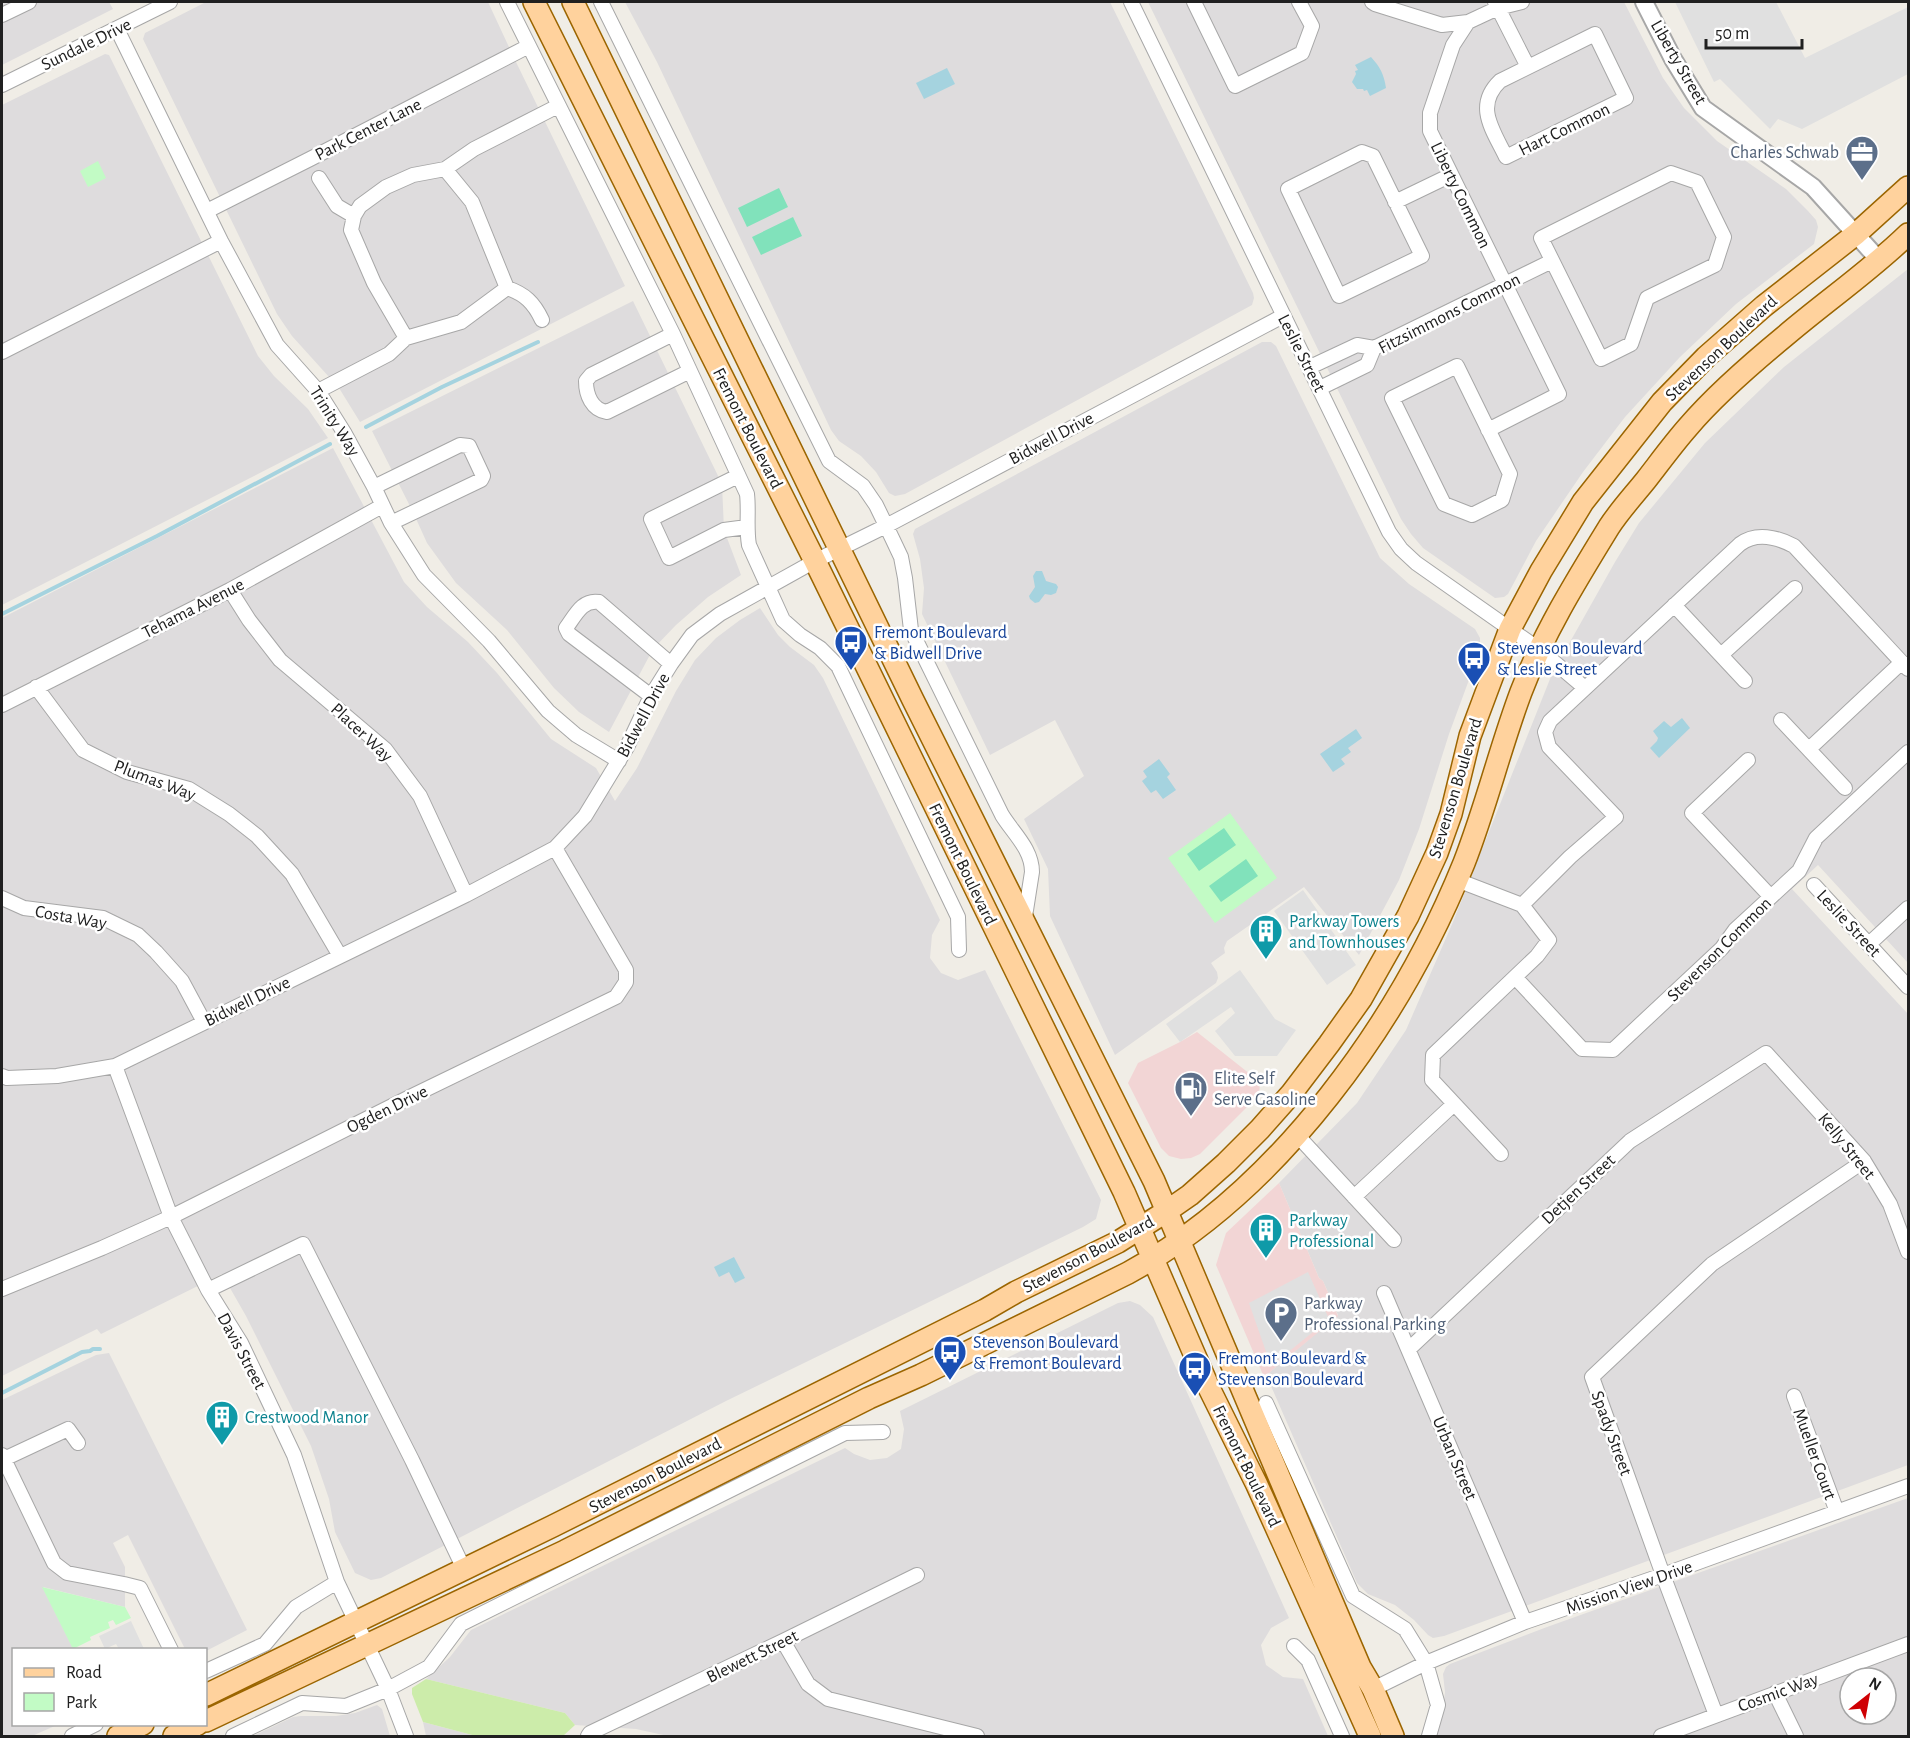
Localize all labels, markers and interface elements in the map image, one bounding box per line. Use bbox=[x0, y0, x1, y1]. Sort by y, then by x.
scale bar bbox=[1706, 12, 1802, 50]
street label: Sundale Drive bbox=[39, 15, 134, 74]
street label: Liberty Street bbox=[1647, 17, 1710, 108]
text: 50 m bbox=[1715, 25, 1749, 43]
street label: Park Center Lane bbox=[313, 95, 424, 164]
street label: Hart Common bbox=[1516, 100, 1613, 160]
office icon: Charles Schwab bbox=[1844, 134, 1880, 181]
street label: Liberty Common bbox=[1427, 139, 1494, 251]
place label: Charles Schwab bbox=[1730, 144, 1839, 162]
street label: Fitzsimmons Common bbox=[1376, 270, 1523, 357]
street label: Stevenson Boulevard bbox=[1662, 292, 1781, 405]
street label: Leslie Street bbox=[1274, 312, 1328, 395]
street label: Fremont Boulevard bbox=[709, 365, 785, 492]
street label: Trinity Way bbox=[306, 383, 363, 460]
street label: Bidwell Drive bbox=[1006, 409, 1097, 469]
street label: Tehama Avenue bbox=[140, 576, 247, 642]
bus stop icon: Fremont Boulevard & Bidwell Drive bbox=[833, 624, 869, 671]
place label: Fremont Boulevard & Bidwell Drive bbox=[874, 624, 1007, 663]
bus stop icon: Stevenson Boulevard & Leslie Street bbox=[1456, 640, 1492, 687]
place label: Stevenson Boulevard & Leslie Street bbox=[1497, 640, 1643, 679]
street label: Bidwell Drive bbox=[614, 670, 674, 761]
street label: Placer Way bbox=[327, 700, 396, 766]
street label: Stevenson Boulevard bbox=[1426, 716, 1486, 861]
street label: Plumas Way bbox=[111, 757, 198, 805]
street label: Fremont Boulevard bbox=[925, 801, 999, 928]
street label: Leslie Street bbox=[1813, 887, 1884, 961]
street label: Stevenson Common bbox=[1664, 894, 1775, 1005]
street label: Costa Way bbox=[34, 903, 108, 933]
building icon: Parkway Towers and Townhouses bbox=[1248, 913, 1284, 960]
place label: Parkway Towers and Townhouses bbox=[1289, 913, 1405, 952]
street label: Bidwell Drive bbox=[202, 973, 293, 1030]
fuel station icon: Elite Self Serve Gasoline bbox=[1173, 1070, 1209, 1117]
place label: Elite Self Serve Gasoline bbox=[1214, 1070, 1316, 1109]
street label: Ogden Drive bbox=[344, 1083, 431, 1137]
street label: Kelly Street bbox=[1814, 1110, 1878, 1183]
street label: Detjen Street bbox=[1538, 1151, 1619, 1228]
building icon: Parkway Professional bbox=[1248, 1212, 1284, 1259]
place label: Parkway Professional bbox=[1289, 1212, 1374, 1251]
street label: Stevenson Boulevard bbox=[1020, 1213, 1157, 1297]
parking icon: Parkway Professional Parking bbox=[1263, 1295, 1299, 1342]
place label: Parkway Professional Parking bbox=[1304, 1295, 1446, 1334]
street label: Davis Street bbox=[214, 1310, 269, 1393]
bus stop icon: Stevenson Boulevard & Fremont Boulevard bbox=[932, 1334, 968, 1381]
place label: Stevenson Boulevard & Fremont Boulevard bbox=[973, 1334, 1122, 1373]
bus stop icon: Fremont Boulevard & Stevenson Boulevard bbox=[1177, 1350, 1213, 1397]
place label: Fremont Boulevard & Stevenson Boulevard bbox=[1218, 1350, 1367, 1389]
street label: Spady Street bbox=[1588, 1389, 1635, 1478]
building icon: Crestwood Manor bbox=[204, 1399, 240, 1446]
street label: Fremont Boulevard bbox=[1209, 1403, 1283, 1530]
street label: Mueller Court bbox=[1789, 1406, 1839, 1503]
place label: Crestwood Manor bbox=[245, 1409, 368, 1427]
street label: Urban Street bbox=[1428, 1414, 1480, 1503]
street label: Stevenson Boulevard bbox=[586, 1435, 724, 1517]
street label: Mission View Drive bbox=[1564, 1558, 1695, 1618]
street label: Blewett Street bbox=[704, 1627, 801, 1687]
legend bbox=[12, 1648, 207, 1726]
text: Road bbox=[66, 1664, 102, 1682]
north arrow bbox=[1838, 1666, 1898, 1726]
street label: Cosmic Way bbox=[1736, 1670, 1821, 1716]
text: N bbox=[1866, 1674, 1884, 1694]
text: Park bbox=[66, 1694, 98, 1712]

